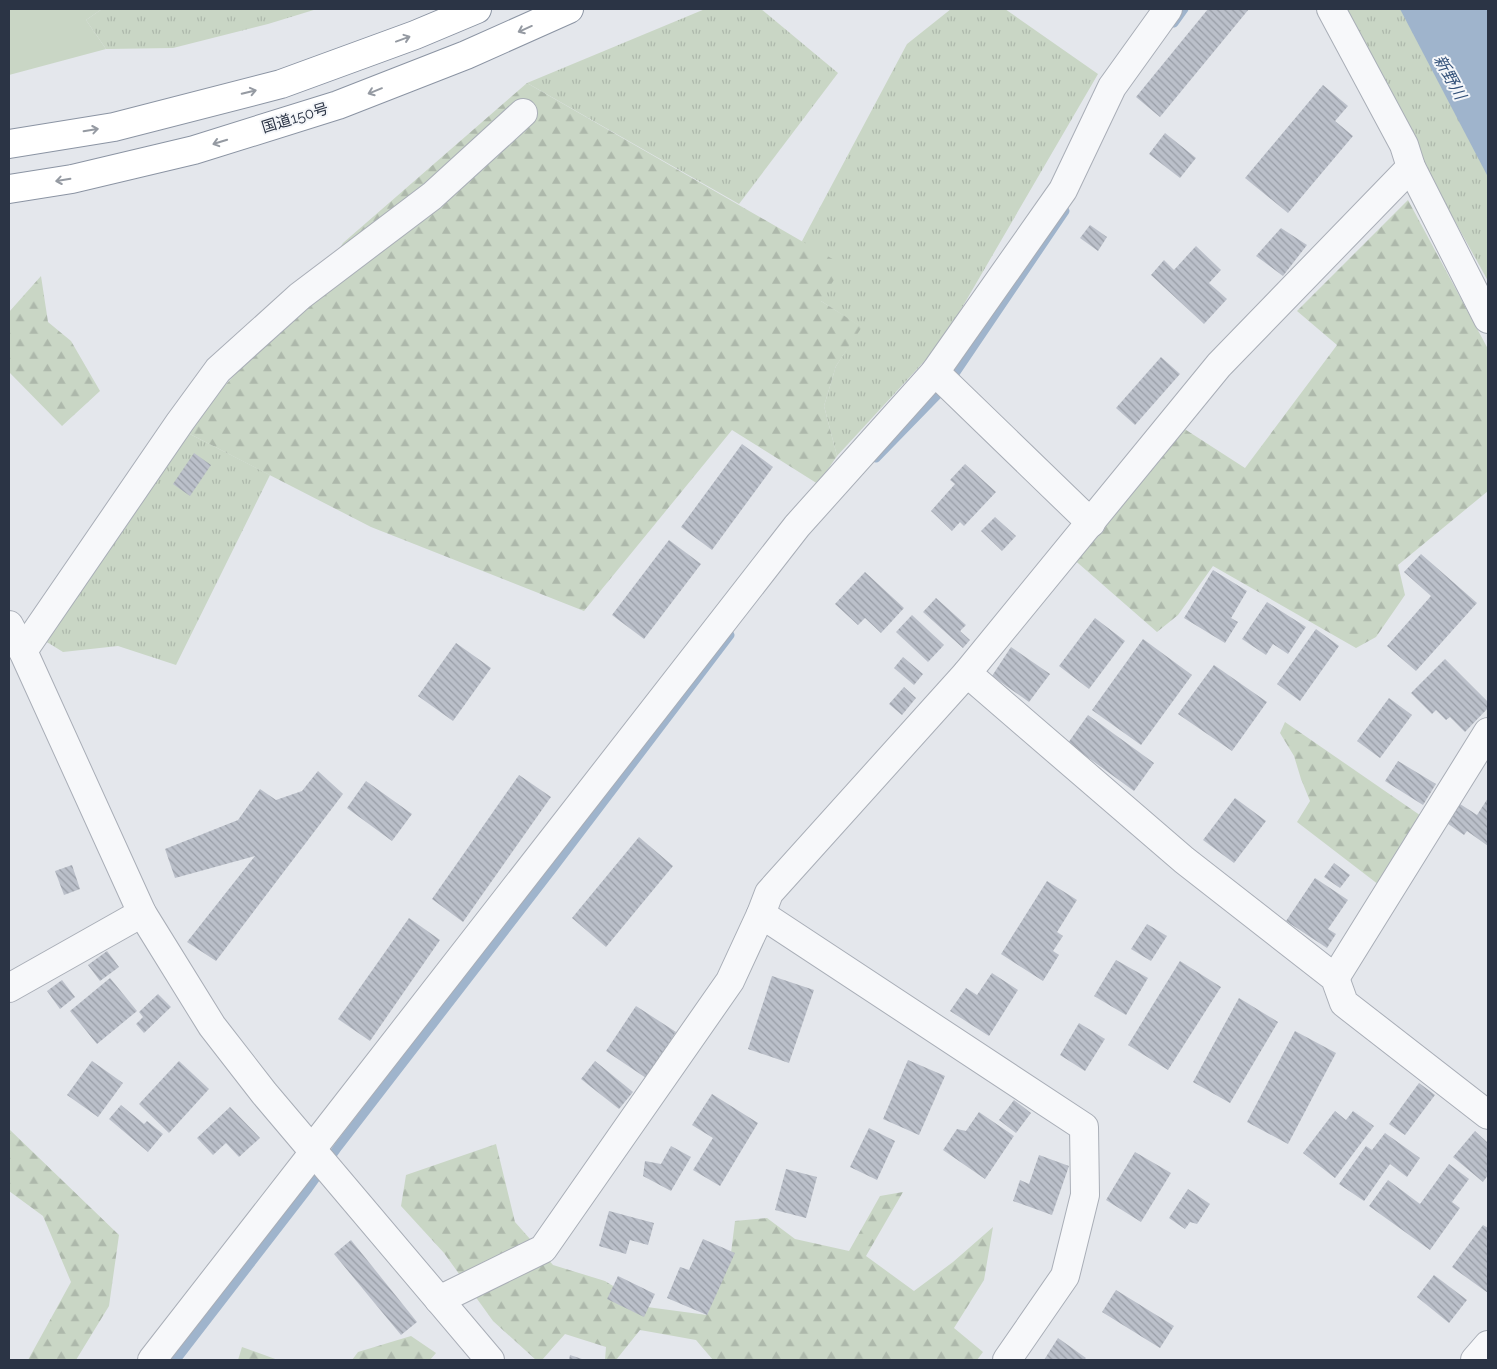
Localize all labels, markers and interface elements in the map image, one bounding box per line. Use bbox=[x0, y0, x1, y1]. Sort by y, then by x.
one-way arrow bbox=[518, 24, 533, 34]
one-way arrow bbox=[394, 34, 410, 43]
water label: 新野川 bbox=[1430, 51, 1471, 104]
one-way arrow bbox=[241, 87, 257, 96]
one-way arrow bbox=[367, 87, 383, 96]
street label: 国道150号 bbox=[259, 99, 331, 137]
one-way arrow bbox=[83, 125, 99, 135]
one-way arrow bbox=[213, 137, 229, 147]
one-way arrow bbox=[55, 176, 71, 186]

